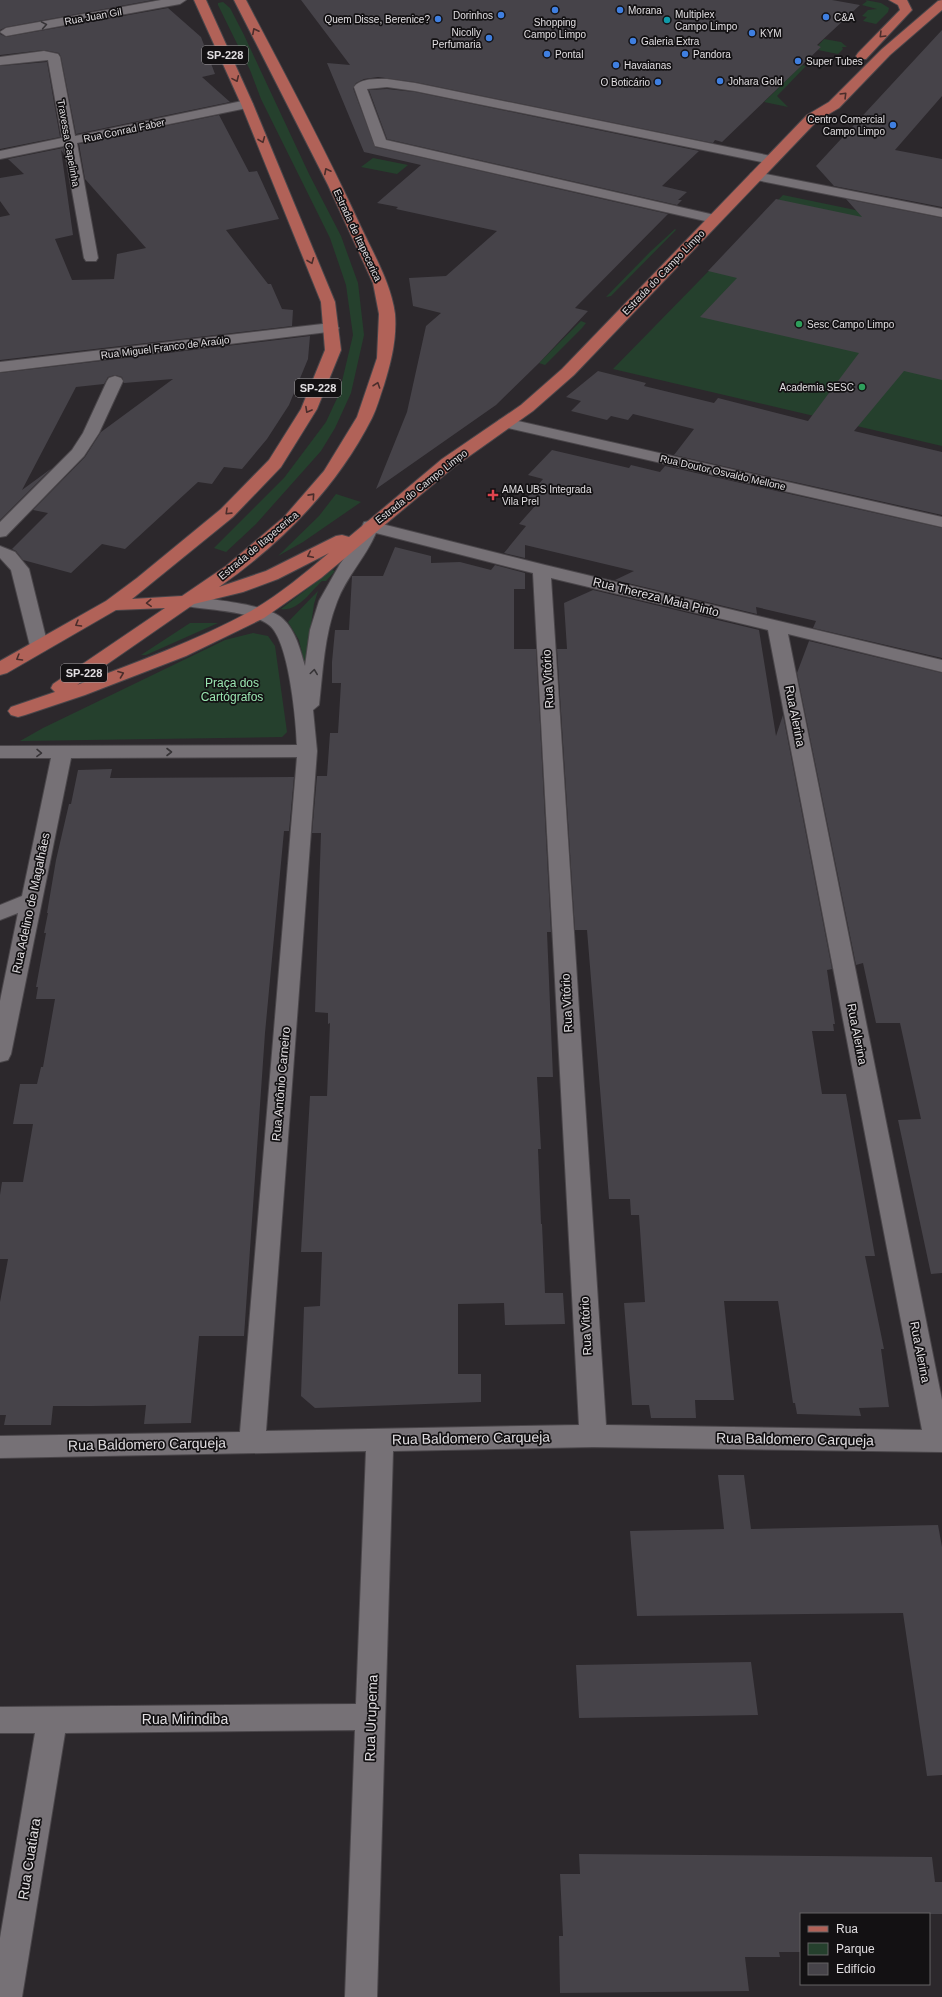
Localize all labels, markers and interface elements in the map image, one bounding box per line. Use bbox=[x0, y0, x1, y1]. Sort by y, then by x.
marker: Shopping Campo Limpo bbox=[550, 5, 560, 15]
marker: Morana bbox=[615, 5, 625, 15]
place label: Morana bbox=[628, 5, 662, 16]
street label: Rua Juan Gil bbox=[64, 6, 123, 27]
place label: Multiplex Campo Limpo bbox=[675, 9, 738, 32]
place label: Dorinhos bbox=[453, 10, 493, 21]
marker: Dorinhos bbox=[496, 10, 506, 20]
marker: C&A bbox=[821, 12, 831, 22]
place label: C&A bbox=[834, 12, 855, 23]
place label: Quem Disse, Berenice? bbox=[324, 14, 430, 25]
marker: Quem Disse, Berenice? bbox=[433, 14, 443, 24]
marker: Multiplex Campo Limpo bbox=[662, 15, 672, 25]
place label: Shopping Campo Limpo bbox=[524, 17, 587, 40]
one-way arrow bbox=[41, 21, 47, 29]
place label: Nicolly Perfumaria bbox=[432, 27, 481, 50]
one-way arrow bbox=[252, 28, 260, 35]
marker: KYM bbox=[747, 28, 757, 38]
place label: KYM bbox=[760, 28, 782, 39]
one-way arrow bbox=[879, 30, 887, 38]
marker: Nicolly Perfumaria bbox=[484, 33, 494, 43]
marker: Galeria Extra bbox=[628, 36, 638, 46]
place label: Galeria Extra bbox=[641, 36, 700, 47]
road number: SP-228 bbox=[202, 46, 248, 64]
marker: Pontal bbox=[542, 49, 552, 59]
place label: Pontal bbox=[555, 49, 583, 60]
marker: Pandora bbox=[680, 49, 690, 59]
place label: Pandora bbox=[693, 49, 731, 60]
marker: Super Tubes bbox=[793, 56, 803, 66]
place label: Super Tubes bbox=[806, 56, 863, 67]
marker: Havaianas bbox=[611, 60, 621, 70]
place label: Havaianas bbox=[624, 60, 671, 71]
one-way arrow bbox=[232, 75, 240, 82]
marker: Johara Gold bbox=[715, 76, 725, 86]
place label: Johara Gold bbox=[728, 76, 782, 87]
place label: O Boticário bbox=[601, 77, 650, 88]
marker: O Boticário bbox=[653, 77, 663, 87]
one-way arrow bbox=[839, 92, 847, 100]
street label: Travessa Capelinha bbox=[55, 99, 82, 188]
place label: Centro Comercial Campo Limpo bbox=[807, 114, 885, 137]
street label: Rua Conrad Faber bbox=[82, 116, 166, 144]
marker: Centro Comercial Campo Limpo bbox=[888, 120, 898, 130]
one-way arrow bbox=[258, 137, 266, 144]
one-way arrow bbox=[324, 167, 332, 175]
street label: Estrada de Itapecerica bbox=[331, 188, 384, 283]
street label: Estrada do Campo Limpo bbox=[620, 227, 707, 317]
one-way arrow bbox=[307, 257, 315, 264]
marker: Sesc Campo Limpo bbox=[794, 319, 804, 329]
place label: Sesc Campo Limpo bbox=[807, 319, 895, 330]
street label: Rua Miguel Franco de Araújo bbox=[100, 334, 230, 361]
road number: SP-228 bbox=[295, 379, 341, 397]
one-way arrow bbox=[372, 381, 380, 388]
place label: Academia SESC bbox=[780, 382, 854, 393]
marker: Academia SESC bbox=[857, 382, 867, 392]
one-way arrow bbox=[305, 406, 312, 413]
street label: Estrada do Campo Limpo bbox=[373, 447, 470, 526]
street label: Rua Doutor Osvaldo Mellone bbox=[659, 453, 787, 492]
place label: AMA UBS Integrada Vila Prel bbox=[502, 484, 592, 507]
marker: AMA UBS Integrada Vila Prel bbox=[487, 489, 499, 501]
one-way arrow bbox=[308, 493, 315, 501]
one-way arrow bbox=[225, 507, 233, 515]
street label: Estrada de Itapecerica bbox=[216, 509, 301, 582]
one-way arrow bbox=[307, 551, 315, 558]
street label: Rua Thereza Maia Pinto bbox=[592, 575, 721, 619]
one-way arrow bbox=[146, 599, 152, 608]
one-way arrow bbox=[75, 620, 82, 627]
street label: Rua Vitório bbox=[539, 649, 557, 709]
one-way arrow bbox=[16, 653, 23, 661]
road number: SP-228 bbox=[61, 664, 107, 682]
one-way arrow bbox=[309, 669, 318, 676]
one-way arrow bbox=[117, 671, 124, 679]
park label: Praça dos Cartógrafos bbox=[201, 676, 263, 704]
street label: Rua Alerina bbox=[782, 684, 808, 748]
one-way arrow bbox=[166, 748, 172, 756]
one-way arrow bbox=[36, 749, 42, 757]
street label: Rua Adelino de Magalhães bbox=[9, 831, 53, 975]
street label: Rua Vitório bbox=[558, 973, 576, 1033]
street label: Rua Alerina bbox=[844, 1002, 870, 1066]
street label: Rua Antônio Carneiro bbox=[269, 1026, 293, 1142]
street label: Rua Vitório bbox=[577, 1296, 595, 1356]
street label: Rua Alerina bbox=[907, 1320, 933, 1384]
street label: Rua Baldomero Carqueja bbox=[392, 1429, 550, 1447]
street label: Rua Baldomero Carqueja bbox=[716, 1430, 874, 1448]
street label: Rua Baldomero Carqueja bbox=[68, 1435, 226, 1453]
street label: Rua Urupema bbox=[361, 1674, 381, 1762]
street label: Rua Mirindiba bbox=[142, 1711, 228, 1727]
street label: Rua Cuatiara bbox=[15, 1817, 43, 1901]
legend bbox=[800, 1913, 930, 1985]
text: Rua bbox=[836, 1922, 858, 1936]
text: Parque bbox=[836, 1942, 875, 1956]
text: Edifício bbox=[836, 1962, 876, 1976]

